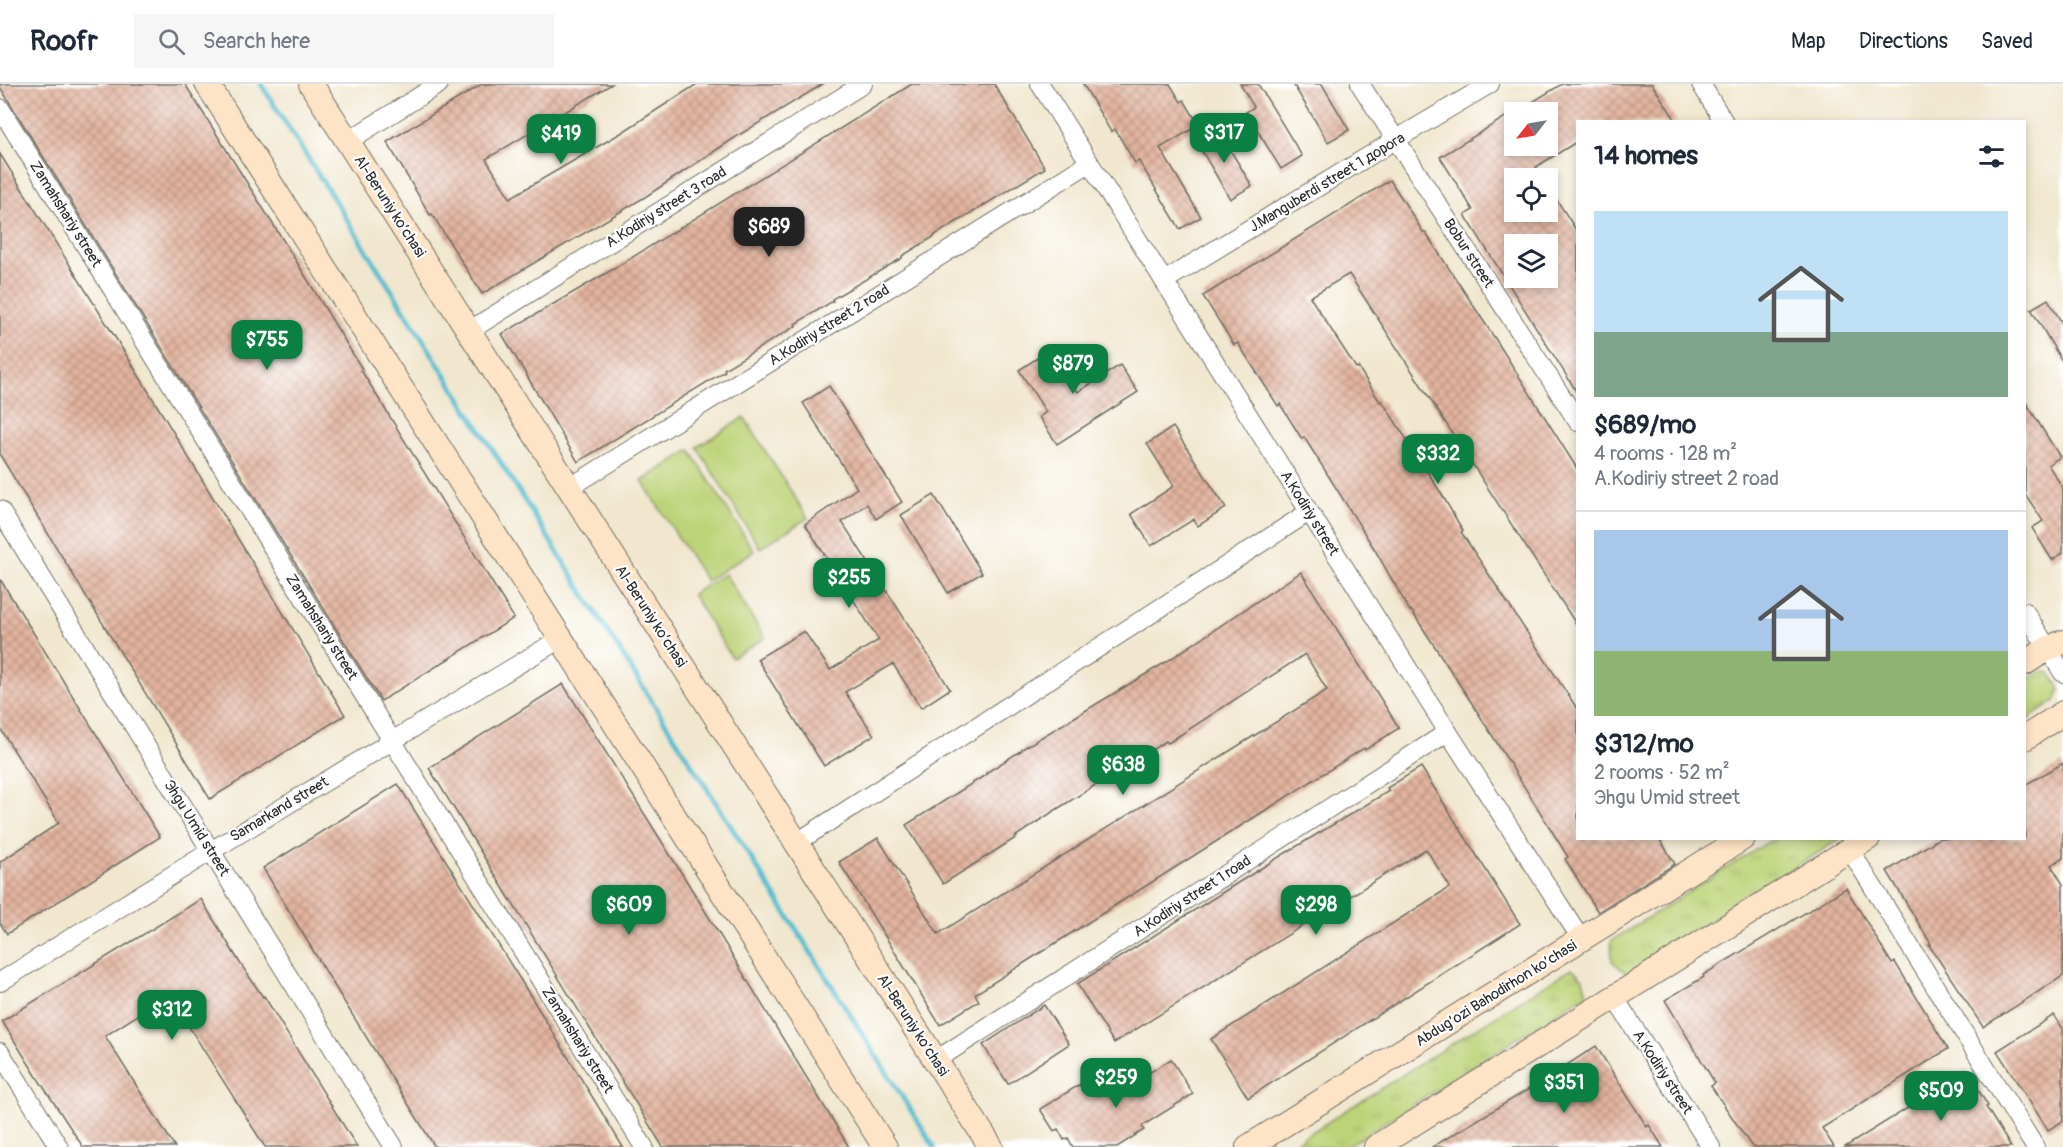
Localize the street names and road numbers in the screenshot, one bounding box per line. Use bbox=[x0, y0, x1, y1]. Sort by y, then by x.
street label: J.Manguberdi street 1 дорога bbox=[1246, 128, 1409, 237]
street label: Al-Beruniy ko’chasi bbox=[349, 152, 430, 261]
street label: Zamahshariy street bbox=[25, 158, 106, 272]
street label: A.Kodiriy street 3 road bbox=[602, 163, 730, 252]
street label: Bobur street bbox=[1439, 215, 1498, 292]
street label: A.Kodiriy street 2 road bbox=[765, 281, 893, 370]
street label: A.Kodiriy street bbox=[1276, 467, 1344, 560]
street label: Al-Beruniy ko’chasi bbox=[610, 562, 691, 671]
street label: Zamahshariy street bbox=[281, 571, 362, 685]
street label: Samarkand street bbox=[226, 772, 333, 846]
street label: Эhgu Umid street bbox=[159, 777, 234, 881]
street label: A.Kodiriy street 1 road bbox=[1130, 851, 1255, 942]
street label: Abdug’ozi Bahodirhon ko’chasi bbox=[1412, 936, 1581, 1051]
street label: Al-Beruniy ko’chasi bbox=[872, 971, 953, 1080]
street label: Zamahshariy street bbox=[537, 984, 618, 1098]
street label: A.Kodiriy street bbox=[1628, 1027, 1697, 1119]

